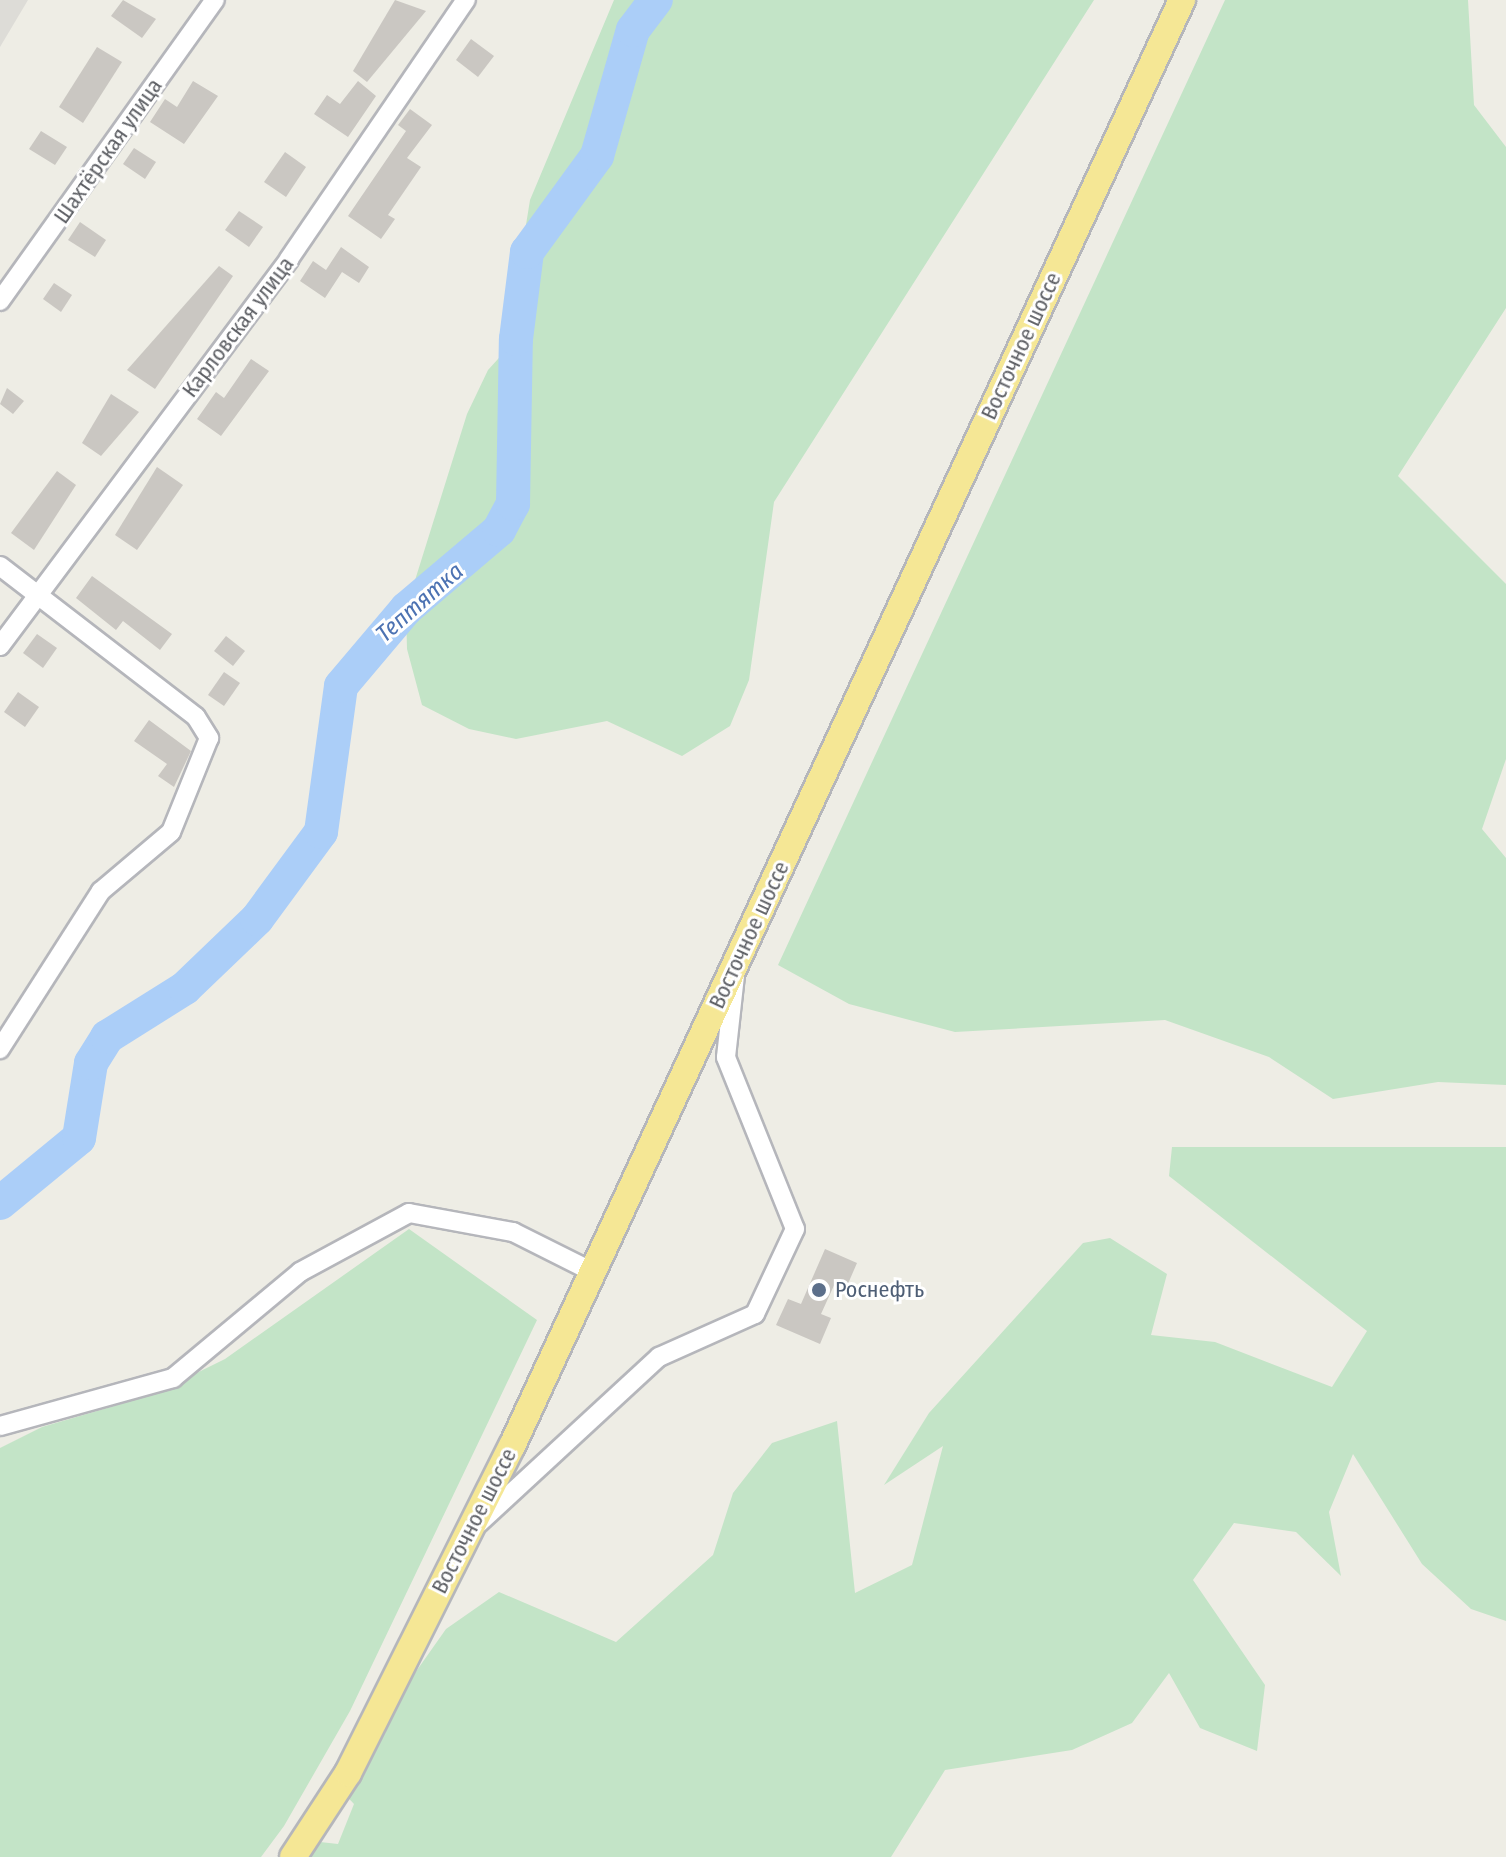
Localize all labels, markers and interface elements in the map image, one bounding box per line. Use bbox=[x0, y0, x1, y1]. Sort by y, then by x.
street label: Шахтёрская улица bbox=[48, 73, 168, 229]
street label: Карловская улица bbox=[177, 252, 299, 402]
street label: Восточное шоссе bbox=[975, 268, 1067, 424]
water label: Тептятка bbox=[370, 557, 470, 649]
street label: Восточное шоссе bbox=[703, 857, 795, 1013]
place label: Роснефть bbox=[835, 1277, 924, 1303]
marker: Роснефть bbox=[810, 1281, 828, 1299]
street label: Восточное шоссе bbox=[426, 1444, 522, 1598]

